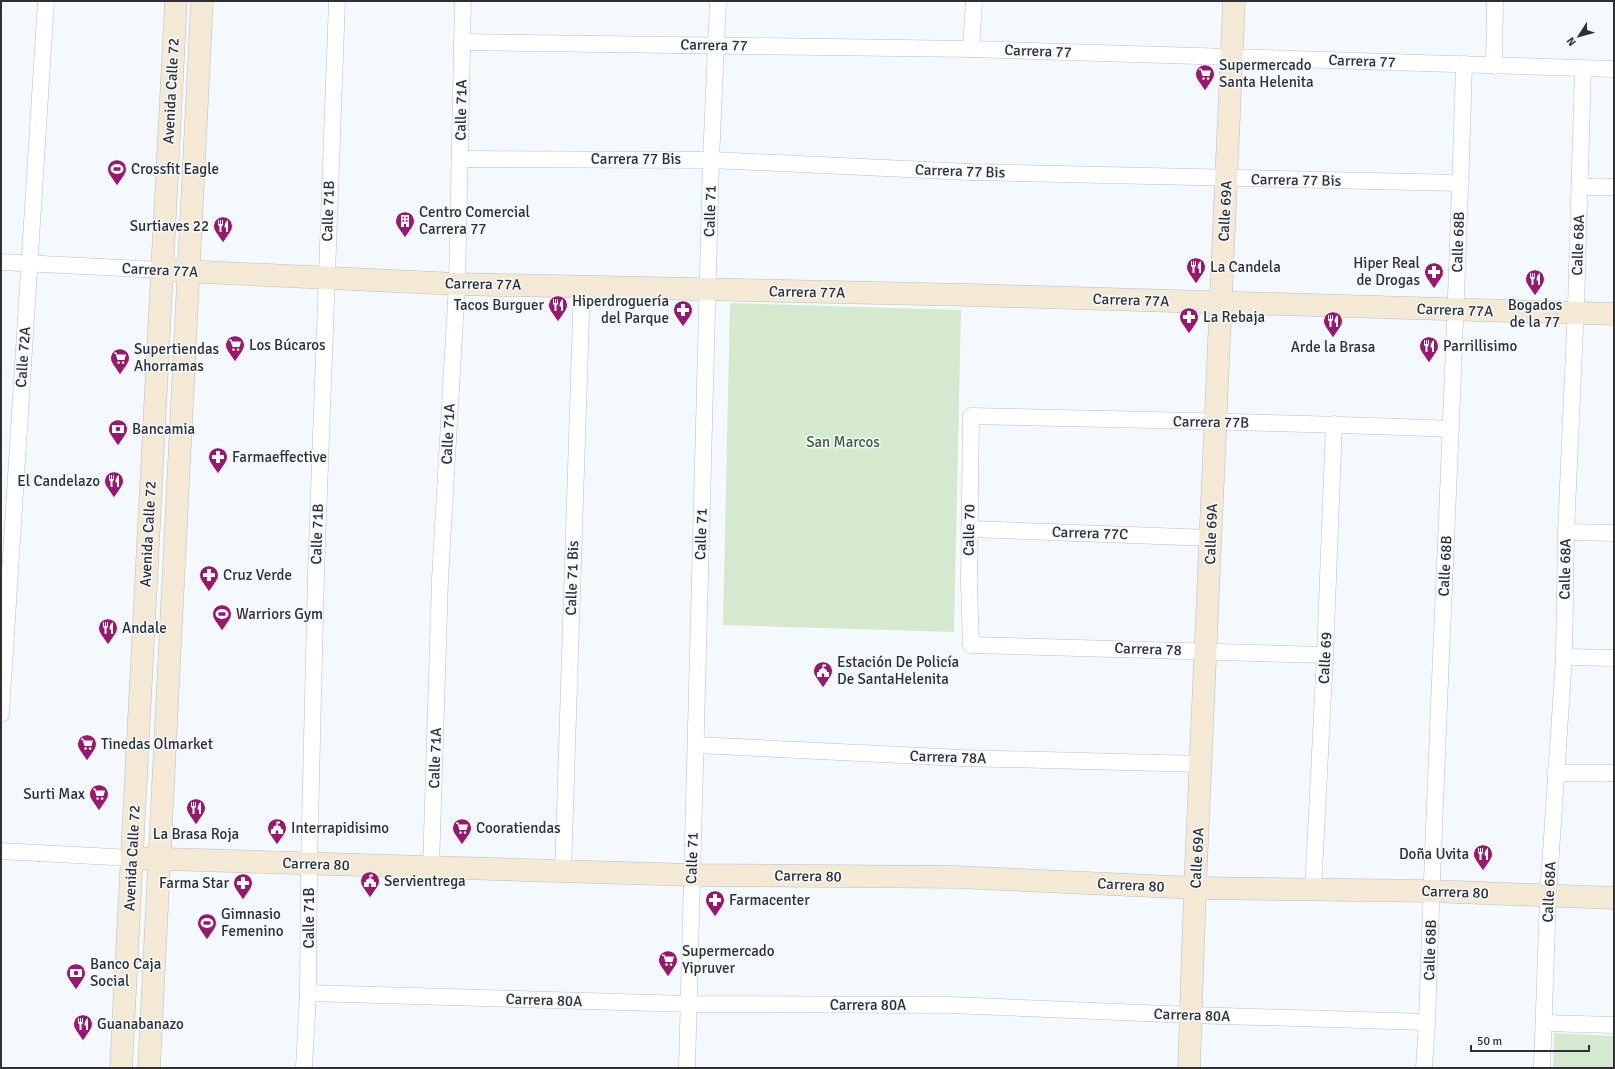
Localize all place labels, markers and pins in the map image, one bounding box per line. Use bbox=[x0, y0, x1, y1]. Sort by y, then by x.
place label: Supermercado Santa Helenita bbox=[1219, 56, 1314, 91]
supermarket icon: Supermercado Santa Helenita bbox=[1194, 63, 1216, 91]
sports icon: Crossfit Eagle bbox=[106, 158, 128, 186]
place label: Crossfit Eagle bbox=[131, 160, 219, 178]
place label: Centro Comercial Carrera 77 bbox=[419, 203, 530, 238]
building icon: Centro Comercial Carrera 77 bbox=[394, 210, 416, 238]
restaurant icon: Surtiaves 22 bbox=[212, 215, 234, 243]
place label: Surtiaves 22 bbox=[130, 217, 209, 235]
place label: Hiper Real de Drogas bbox=[1353, 254, 1420, 289]
restaurant icon: La Candela bbox=[1185, 256, 1207, 284]
place label: La Candela bbox=[1210, 258, 1281, 276]
pharmacy icon: Hiper Real de Drogas bbox=[1423, 261, 1445, 289]
restaurant icon: Bogados de la 77 bbox=[1524, 268, 1546, 296]
place label: Hiperdroguería del Parque bbox=[572, 292, 669, 327]
restaurant icon: Tacos Burguer bbox=[547, 294, 569, 322]
place label: Tacos Burguer bbox=[454, 296, 544, 314]
place label: Bogados de la 77 bbox=[1508, 296, 1563, 331]
pharmacy icon: Hiperdroguería del Parque bbox=[672, 299, 694, 327]
pharmacy icon: La Rebaja bbox=[1178, 306, 1200, 334]
place label: La Rebaja bbox=[1203, 308, 1265, 326]
restaurant icon: Arde la Brasa bbox=[1322, 310, 1344, 338]
supermarket icon: Los Búcaros bbox=[224, 334, 246, 362]
restaurant icon: Parrillisimo bbox=[1418, 335, 1440, 363]
place label: Los Búcaros bbox=[249, 336, 326, 354]
place label: Parrillisimo bbox=[1443, 337, 1517, 355]
place label: Arde la Brasa bbox=[1291, 338, 1375, 356]
place label: Supertiendas Ahorramas bbox=[134, 340, 220, 375]
supermarket icon: Supertiendas Ahorramas bbox=[109, 347, 131, 375]
bank icon: Bancamia bbox=[107, 418, 129, 446]
place label: Bancamia bbox=[132, 420, 195, 438]
pharmacy icon: Farmaeffective bbox=[207, 446, 229, 474]
place label: Farmaeffective bbox=[232, 448, 327, 466]
restaurant icon: El Candelazo bbox=[103, 470, 125, 498]
place label: El Candelazo bbox=[17, 472, 100, 490]
pharmacy icon: Cruz Verde bbox=[198, 564, 220, 592]
place label: Cruz Verde bbox=[223, 566, 292, 584]
sports icon: Warriors Gym bbox=[211, 603, 233, 631]
place label: Warriors Gym bbox=[236, 605, 323, 623]
restaurant icon: Andale bbox=[97, 617, 119, 645]
place label: Andale bbox=[122, 619, 167, 637]
place label: Estación De Policía De SantaHelenita bbox=[837, 653, 959, 688]
public building icon: Estación De Policía De SantaHelenita bbox=[812, 660, 834, 688]
supermarket icon: Tinedas Olmarket bbox=[76, 733, 98, 761]
place label: Tinedas Olmarket bbox=[101, 735, 213, 753]
supermarket icon: Surti Max bbox=[88, 783, 110, 811]
place label: Surti Max bbox=[23, 785, 85, 803]
restaurant icon: La Brasa Roja bbox=[185, 797, 207, 825]
public building icon: Interrapidisimo bbox=[266, 817, 288, 845]
supermarket icon: Cooratiendas bbox=[451, 817, 473, 845]
place label: Interrapidisimo bbox=[291, 819, 389, 837]
place label: Cooratiendas bbox=[476, 819, 561, 837]
place label: La Brasa Roja bbox=[153, 825, 239, 843]
restaurant icon: Doña Uvita bbox=[1472, 843, 1494, 871]
place label: Doña Uvita bbox=[1399, 845, 1469, 863]
public building icon: Servientrega bbox=[359, 870, 381, 898]
pharmacy icon: Farma Star bbox=[232, 872, 254, 900]
place label: Servientrega bbox=[384, 872, 466, 890]
place label: Farma Star bbox=[159, 874, 229, 892]
pharmacy icon: Farmacenter bbox=[704, 889, 726, 917]
place label: Farmacenter bbox=[729, 891, 810, 909]
place label: Gimnasio Femenino bbox=[221, 905, 284, 940]
sports icon: Gimnasio Femenino bbox=[196, 912, 218, 940]
place label: Supermercado Yipruver bbox=[682, 942, 775, 977]
supermarket icon: Supermercado Yipruver bbox=[657, 949, 679, 977]
place label: Banco Caja Social bbox=[90, 955, 161, 990]
bank icon: Banco Caja Social bbox=[65, 962, 87, 990]
restaurant icon: Guanabanazo bbox=[72, 1013, 94, 1041]
place label: Guanabanazo bbox=[97, 1015, 184, 1033]

